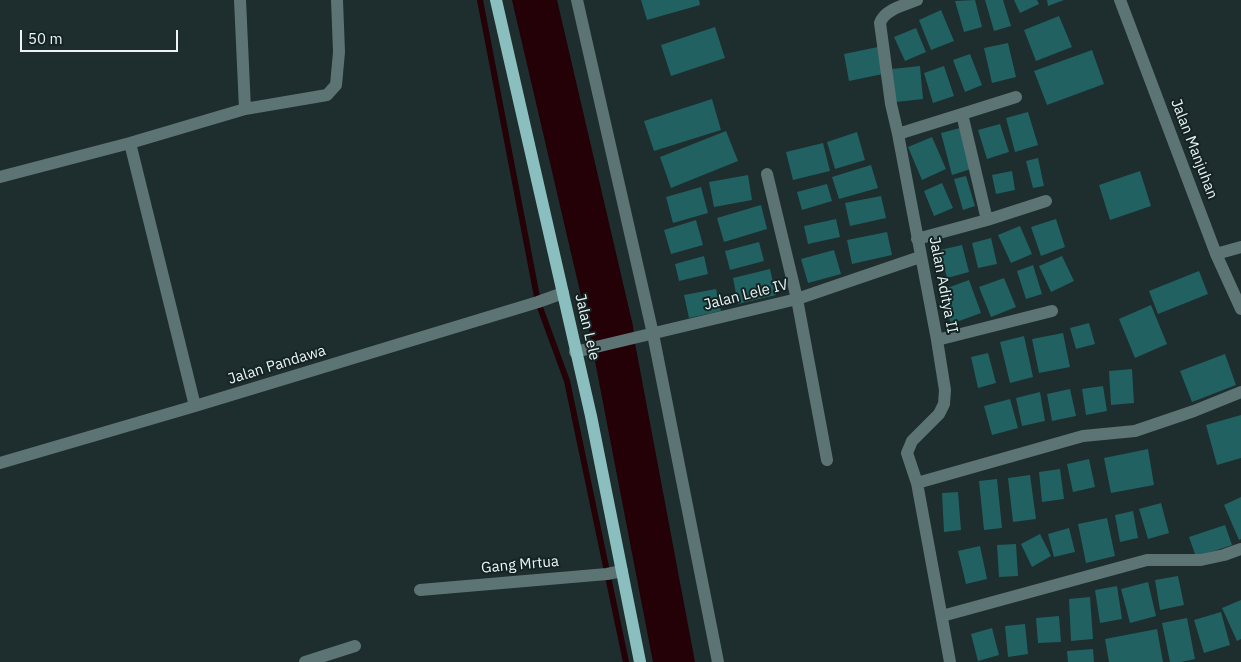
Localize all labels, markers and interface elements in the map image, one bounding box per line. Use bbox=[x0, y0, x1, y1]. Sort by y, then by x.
scale bar bbox=[22, 20, 180, 52]
text: 50 m bbox=[28, 29, 63, 48]
street label: Jalan Manjuhan bbox=[1167, 96, 1221, 202]
street label: Jalan Aditya II bbox=[925, 235, 961, 335]
street label: Jalan Lele IV bbox=[702, 276, 790, 314]
street label: Jalan Lele bbox=[571, 292, 603, 362]
street label: Jalan Pandawa bbox=[226, 342, 328, 388]
street label: Gang Mrtua bbox=[480, 553, 560, 577]

